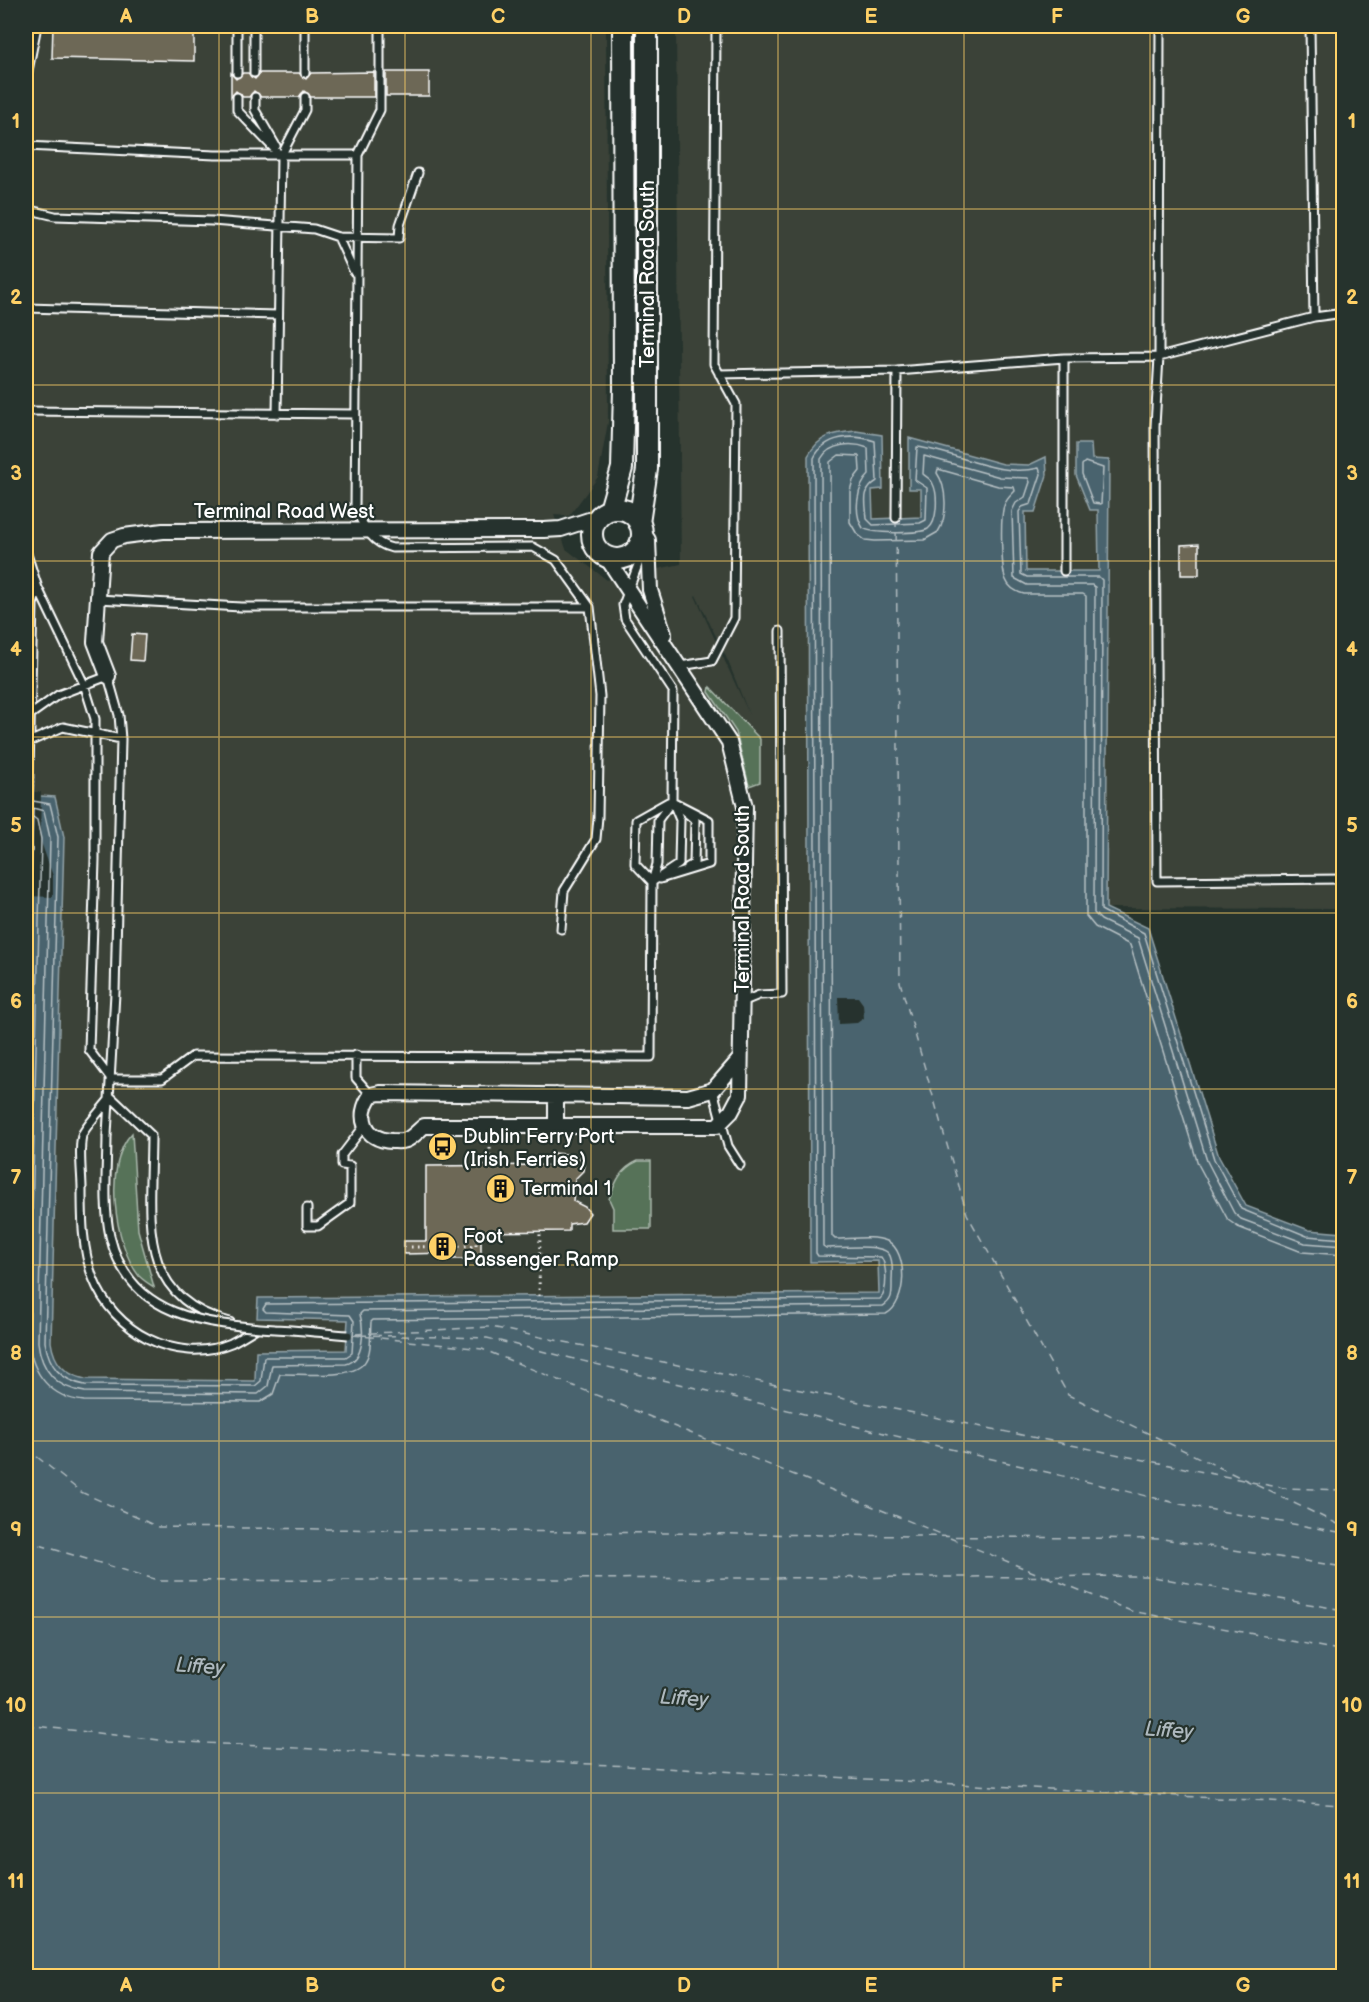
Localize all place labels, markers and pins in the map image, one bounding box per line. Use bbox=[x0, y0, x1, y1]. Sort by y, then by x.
place label: Dublin Ferry Port (Irish Ferries) bbox=[463, 1125, 614, 1172]
bus stop icon: Dublin Ferry Port (Irish Ferries) bbox=[426, 1131, 458, 1163]
building icon: Terminal 1 bbox=[484, 1172, 516, 1204]
place label: Terminal 1 bbox=[521, 1177, 611, 1201]
place label: Foot Passenger Ramp bbox=[463, 1225, 619, 1272]
building icon: Foot Passenger Ramp bbox=[426, 1231, 458, 1263]

